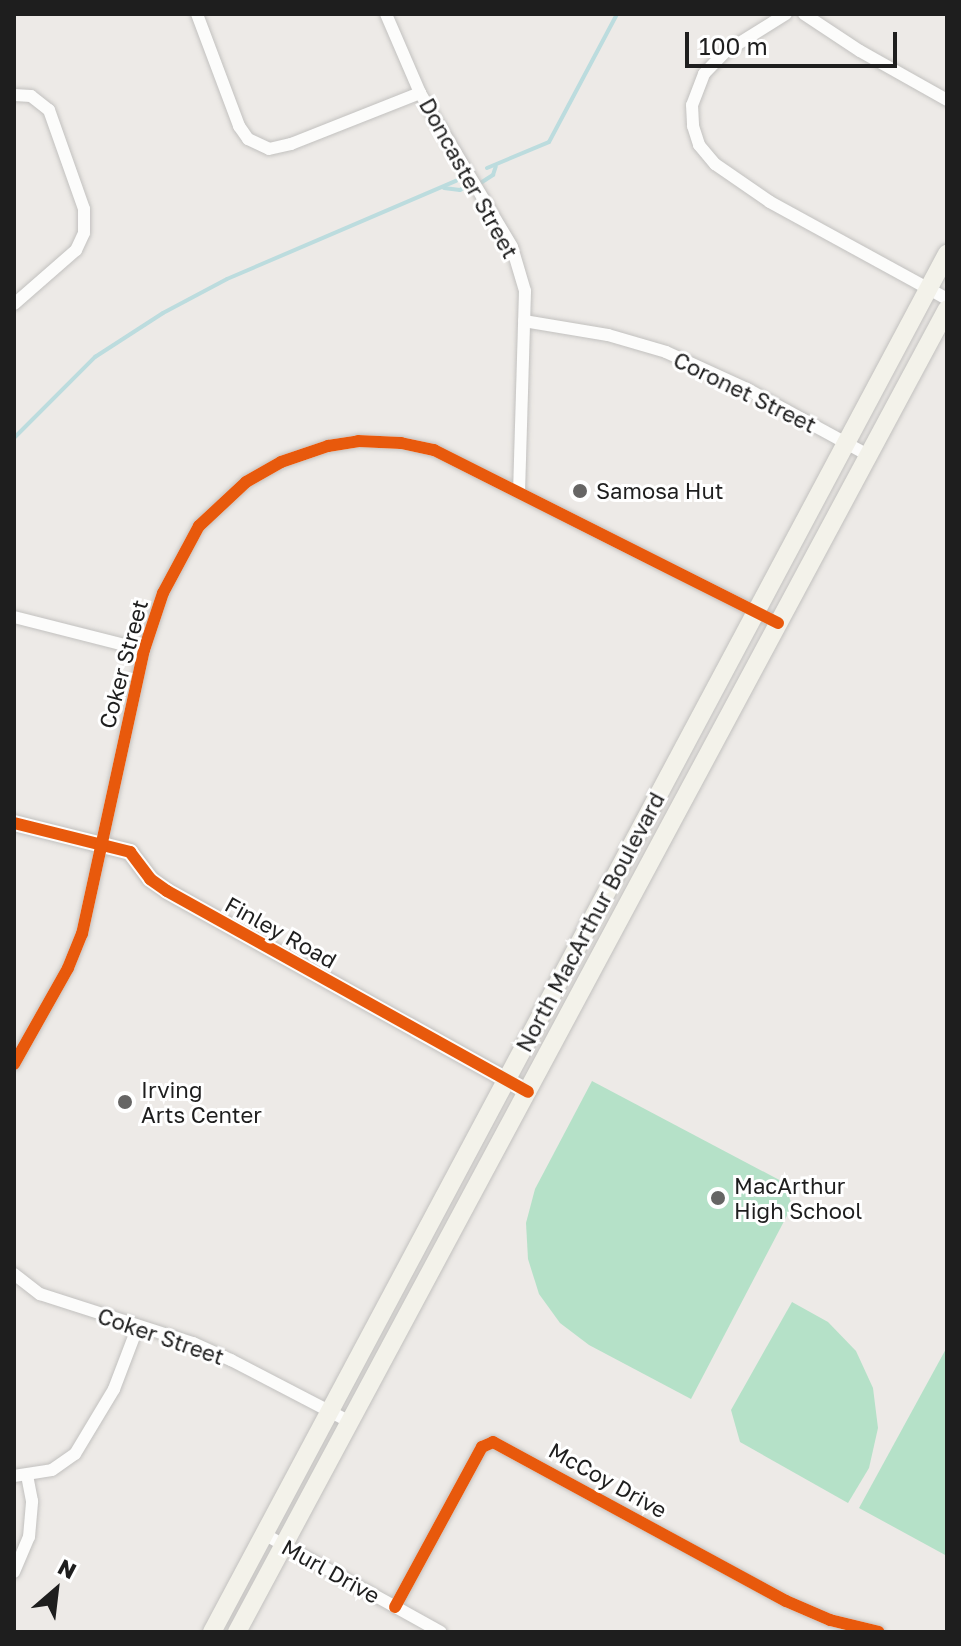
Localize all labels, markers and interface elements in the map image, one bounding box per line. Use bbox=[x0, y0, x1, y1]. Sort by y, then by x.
scale bar bbox=[689, 16, 901, 66]
text: 100 m bbox=[699, 31, 768, 60]
street label: Doncaster Street bbox=[414, 93, 524, 263]
street label: Coronet Street bbox=[669, 346, 821, 438]
place label: Samosa Hut bbox=[596, 478, 724, 504]
marker: Samosa Hut bbox=[571, 482, 589, 500]
street label: Coker Street bbox=[93, 597, 153, 731]
street label: North MacArthur Boulevard bbox=[510, 788, 670, 1056]
street label: Finley Road bbox=[221, 891, 341, 973]
place label: Irving Arts Center bbox=[141, 1076, 262, 1128]
marker: Irving Arts Center bbox=[116, 1093, 134, 1111]
place label: MacArthur High School bbox=[734, 1172, 862, 1224]
marker: MacArthur High School bbox=[709, 1189, 727, 1207]
street label: Coker Street bbox=[94, 1302, 228, 1370]
street label: McCoy Drive bbox=[544, 1437, 672, 1523]
street label: Murl Drive bbox=[277, 1533, 385, 1609]
north arrow bbox=[16, 1550, 96, 1630]
text: N bbox=[54, 1553, 81, 1584]

